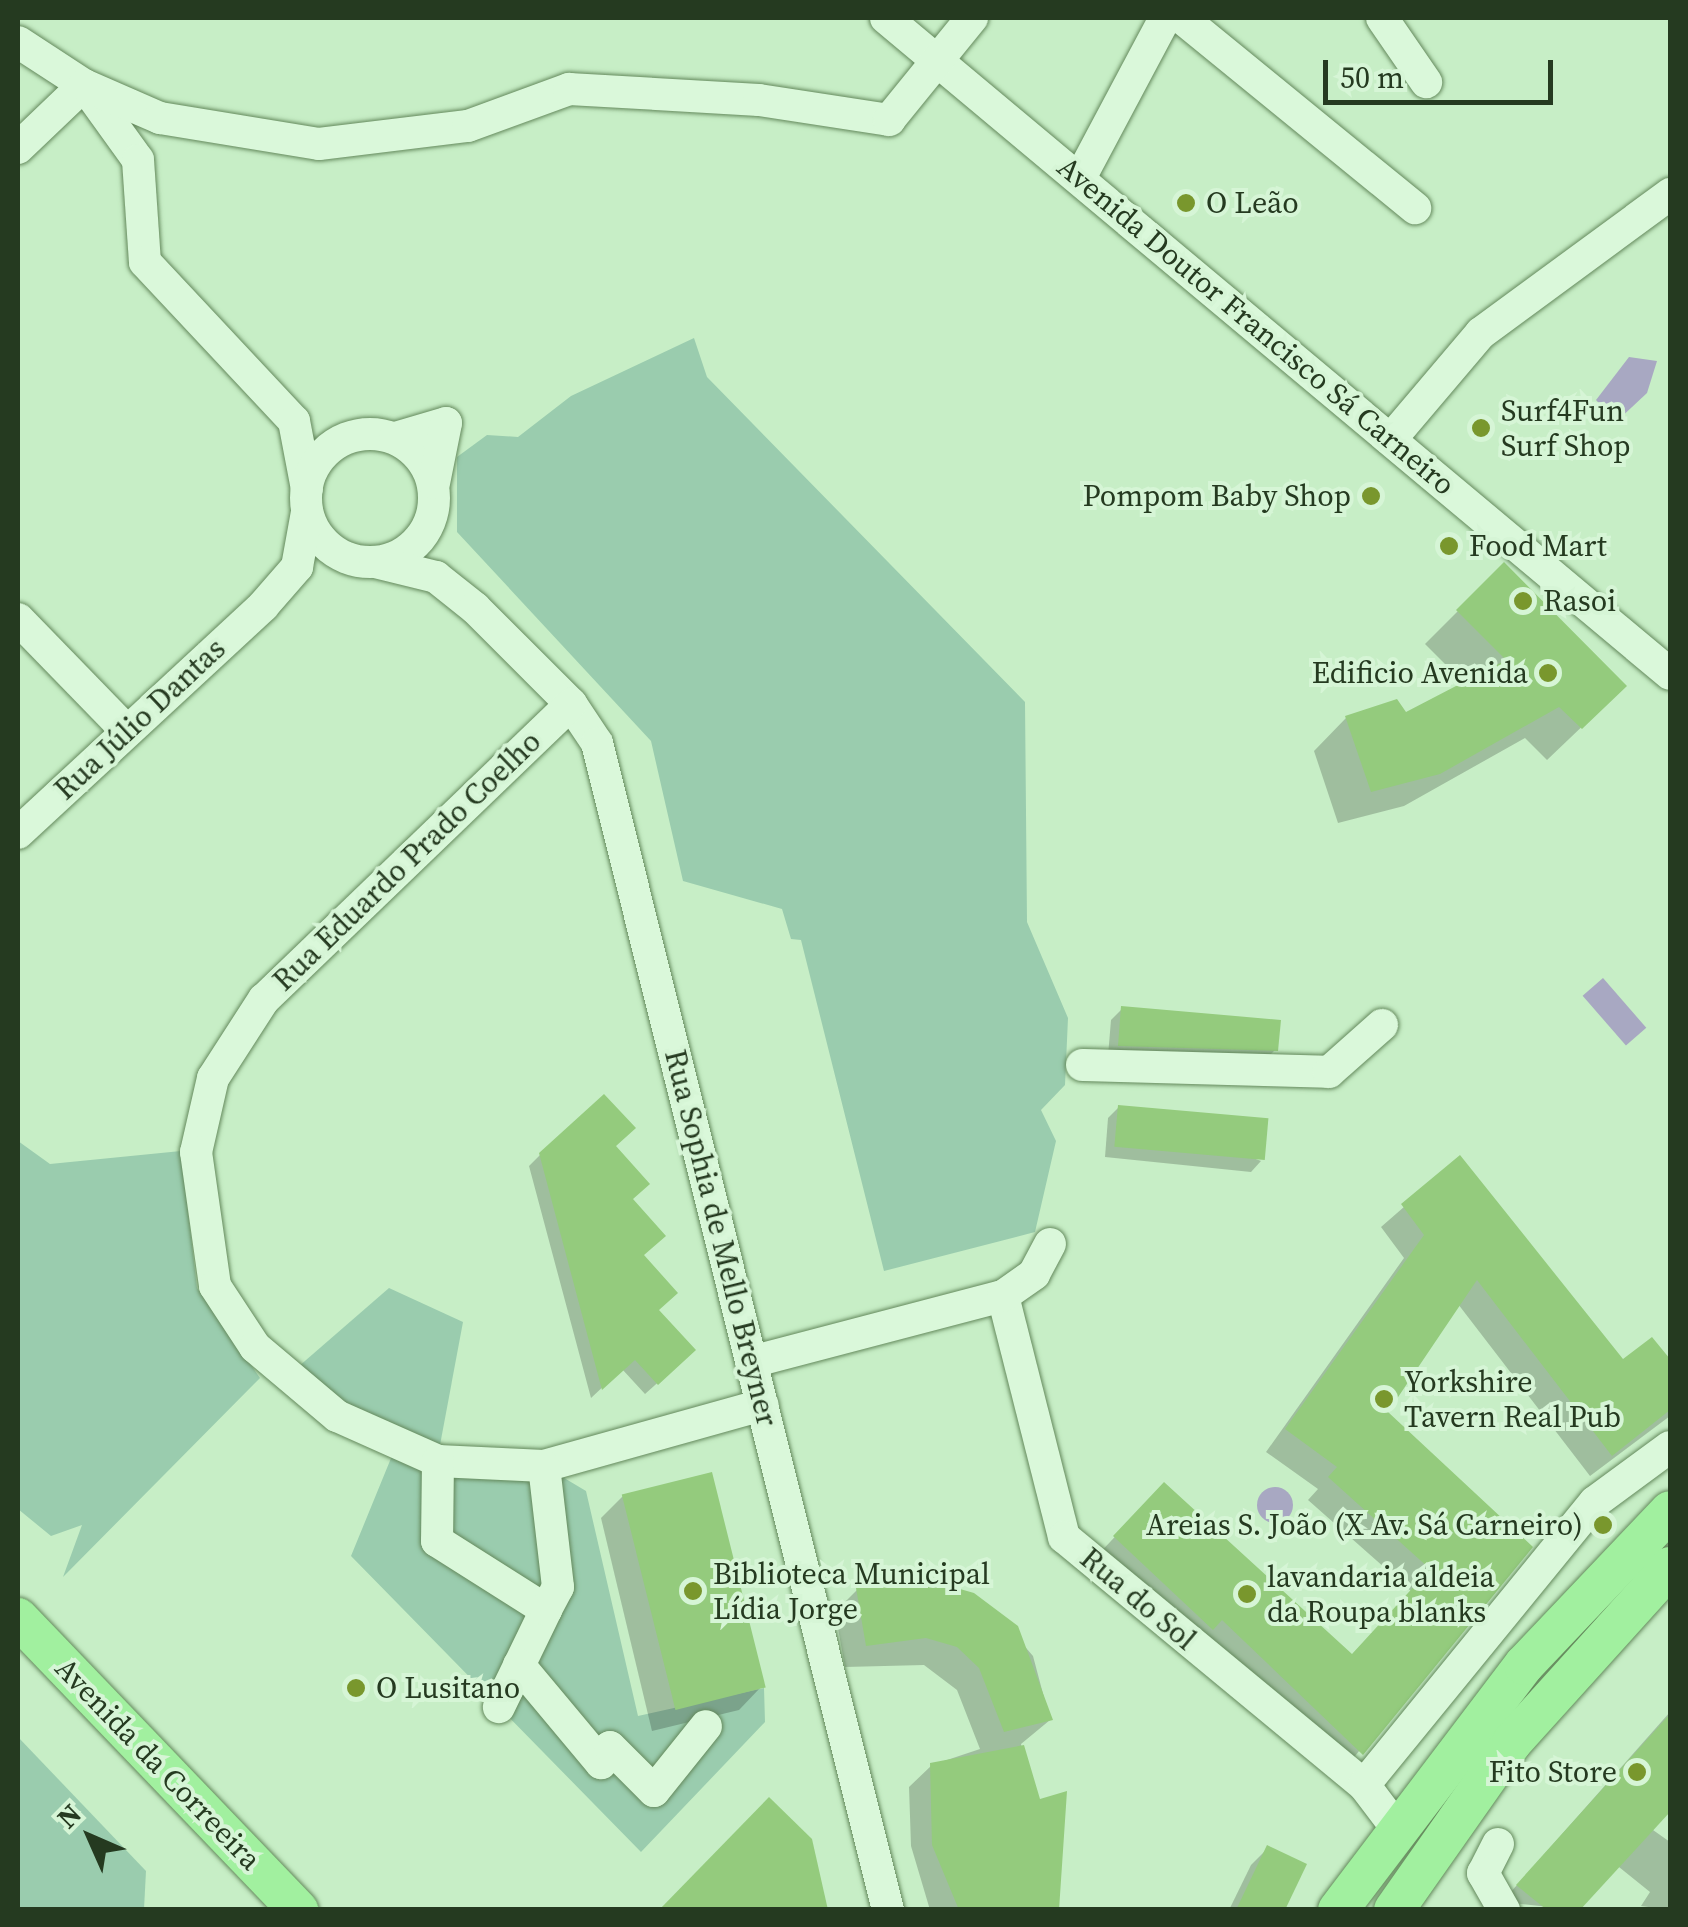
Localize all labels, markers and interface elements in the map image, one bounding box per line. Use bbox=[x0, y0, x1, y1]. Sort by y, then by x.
scale bar bbox=[1328, 40, 1558, 102]
text: 50 m bbox=[1340, 57, 1404, 98]
street label: Avenida Doutor Francisco Sá Carneiro bbox=[1050, 149, 1462, 503]
place label: O Leão bbox=[1206, 185, 1299, 221]
marker: O Leão bbox=[1175, 192, 1197, 214]
place label: Surf4Fun Surf Shop bbox=[1501, 393, 1631, 464]
marker: Surf4Fun Surf Shop bbox=[1470, 417, 1492, 439]
place label: Pompom Baby Shop bbox=[1083, 478, 1351, 514]
marker: Pompom Baby Shop bbox=[1360, 485, 1382, 507]
place label: Food Mart bbox=[1469, 528, 1607, 564]
marker: Food Mart bbox=[1438, 535, 1460, 557]
place label: Rasoi bbox=[1543, 583, 1616, 619]
marker: Rasoi bbox=[1512, 590, 1534, 612]
street label: Rua Júlio Dantas bbox=[47, 631, 233, 807]
place label: Edificio Avenida bbox=[1312, 655, 1528, 691]
marker: Edificio Avenida bbox=[1537, 662, 1559, 684]
street label: Rua Eduardo Prado Coelho bbox=[266, 724, 548, 998]
street label: Rua Sophia de Mello Breyner bbox=[657, 1046, 785, 1430]
place label: Yorkshire Tavern Real Pub bbox=[1404, 1364, 1621, 1434]
marker: Yorkshire Tavern Real Pub bbox=[1373, 1388, 1395, 1410]
place label: Areias S. João (X Av. Sá Carneiro) bbox=[1146, 1507, 1583, 1543]
marker: Areias S. João (X Av. Sá Carneiro) bbox=[1592, 1514, 1614, 1536]
street label: Rua do Sol bbox=[1073, 1540, 1203, 1658]
place label: Biblioteca Municipal Lídia Jorge bbox=[713, 1556, 990, 1626]
place label: lavandaria aldeia da Roupa blanks bbox=[1267, 1559, 1495, 1630]
marker: Biblioteca Municipal Lídia Jorge bbox=[682, 1580, 704, 1602]
marker: lavandaria aldeia da Roupa blanks bbox=[1236, 1583, 1258, 1605]
street label: Avenida da Correeira bbox=[48, 1651, 268, 1877]
place label: O Lusitano bbox=[376, 1670, 520, 1706]
marker: O Lusitano bbox=[345, 1677, 367, 1699]
place label: Fito Store bbox=[1489, 1754, 1617, 1790]
marker: Fito Store bbox=[1626, 1761, 1648, 1783]
north arrow bbox=[40, 1787, 140, 1887]
text: N bbox=[48, 1795, 89, 1836]

